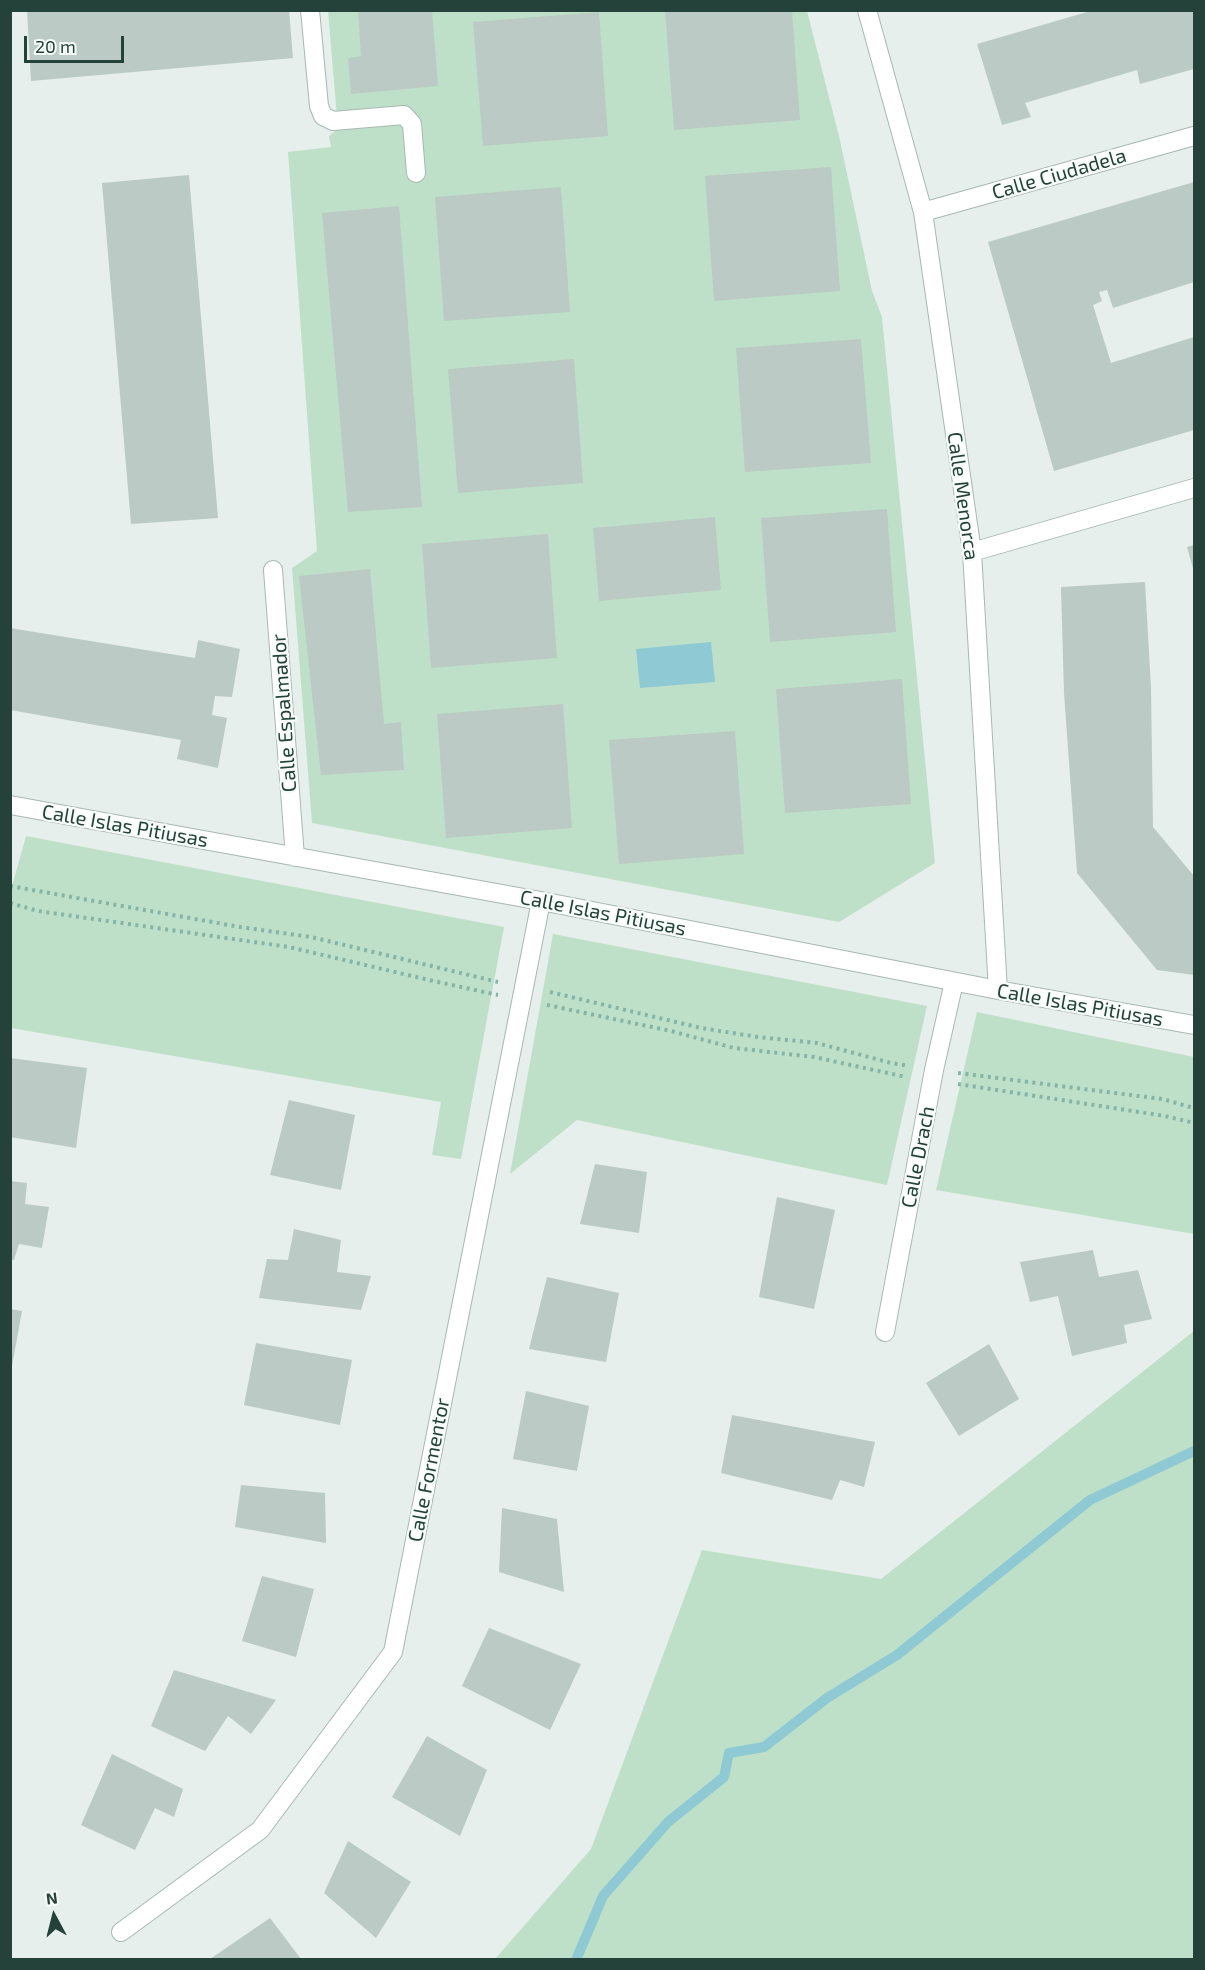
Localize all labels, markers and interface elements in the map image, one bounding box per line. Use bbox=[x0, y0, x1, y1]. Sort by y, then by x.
scale bar bbox=[27, 24, 128, 62]
text: 20 m bbox=[35, 35, 76, 57]
street label: Calle Ciudadela bbox=[989, 143, 1129, 205]
street label: Calle Menorca bbox=[942, 430, 984, 562]
street label: Calle Espalmador bbox=[266, 633, 302, 793]
street label: Calle Islas Pitiusas bbox=[40, 800, 210, 852]
street label: Calle Islas Pitiusas bbox=[518, 885, 688, 941]
street label: Calle Islas Pitiusas bbox=[995, 979, 1165, 1031]
street label: Calle Drach bbox=[896, 1104, 940, 1210]
street label: Calle Formentor bbox=[403, 1396, 455, 1544]
north arrow bbox=[24, 1886, 84, 1946]
text: N bbox=[45, 1888, 59, 1908]

